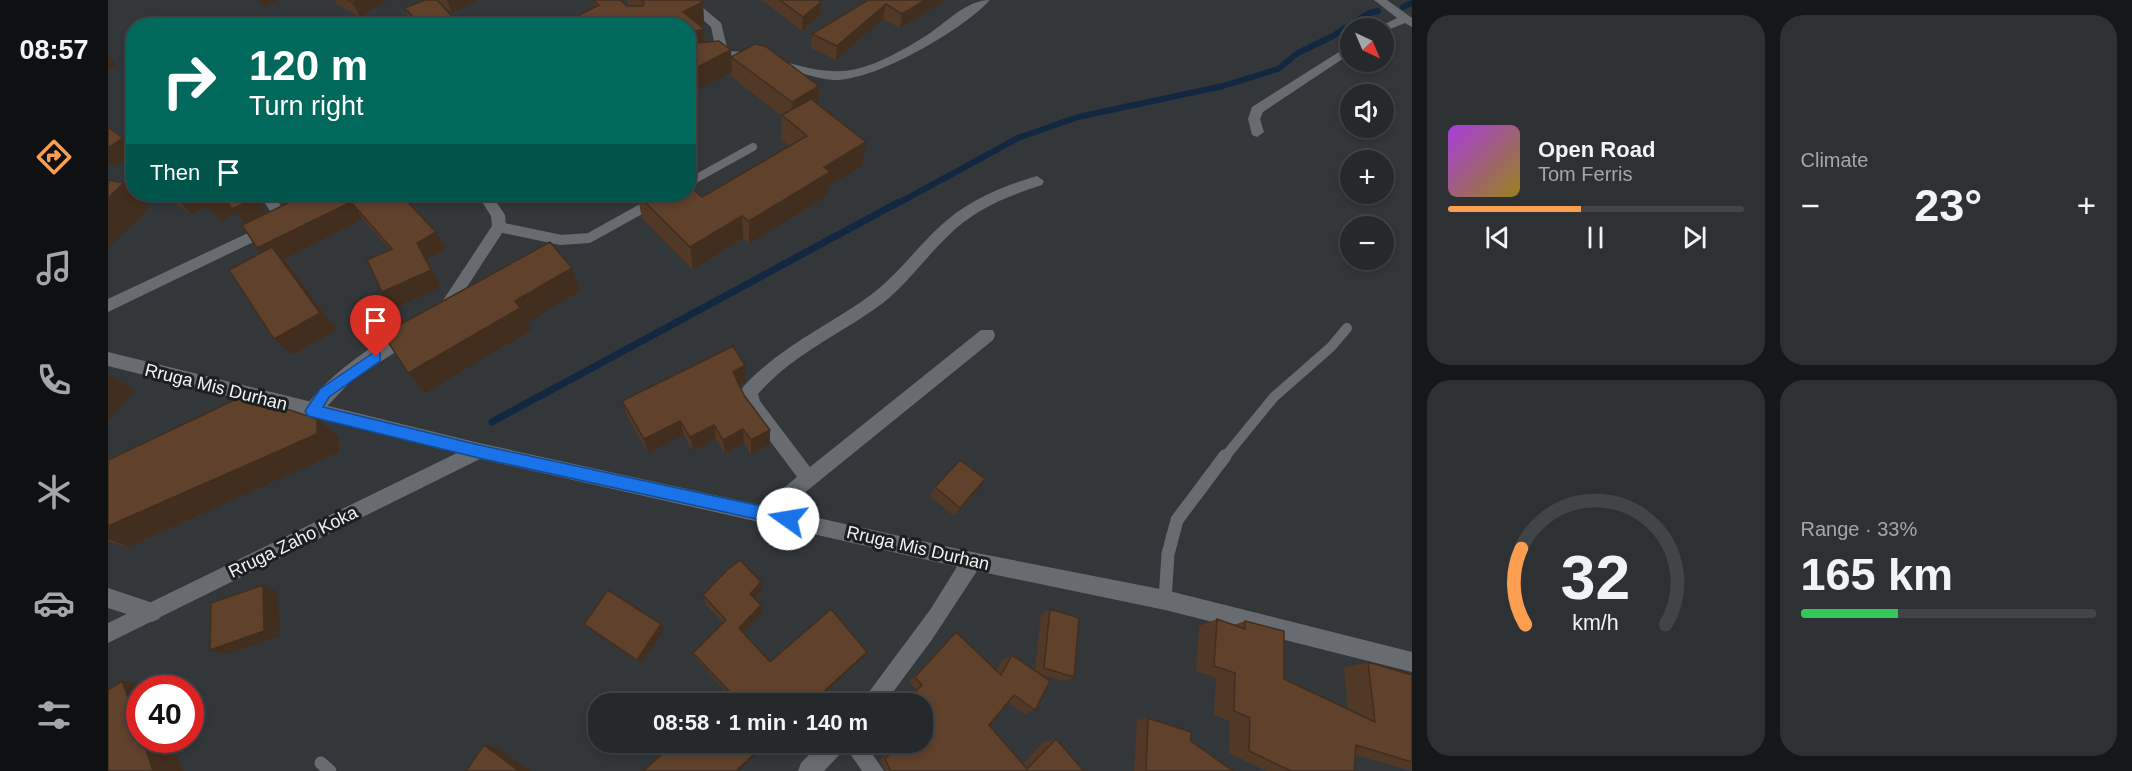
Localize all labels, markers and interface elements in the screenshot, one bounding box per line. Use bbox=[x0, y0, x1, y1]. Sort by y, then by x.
north arrow bbox=[1340, 18, 1394, 72]
map controls bbox=[1340, 18, 1394, 270]
text: 08:57 bbox=[19, 35, 89, 65]
icon: right bbox=[150, 42, 228, 120]
text: 120 m bbox=[249, 42, 368, 89]
button: sound bbox=[1340, 84, 1394, 138]
text: Turn right bbox=[249, 91, 364, 121]
icon: directions bbox=[33, 136, 75, 178]
text: Open Road bbox=[1538, 137, 1655, 162]
text: Climate bbox=[1801, 149, 1868, 171]
button: + bbox=[1340, 150, 1394, 204]
icon: arrive bbox=[212, 156, 245, 189]
text: Then bbox=[150, 160, 200, 185]
text: Tom Ferris bbox=[1538, 163, 1632, 185]
text: 23° bbox=[1914, 180, 1982, 231]
text: − bbox=[1801, 187, 1820, 224]
text: + bbox=[2077, 187, 2096, 224]
button: − bbox=[1340, 216, 1394, 270]
icon: previous bbox=[1481, 221, 1514, 254]
icon: pause bbox=[1579, 221, 1612, 254]
icon: next bbox=[1678, 221, 1711, 254]
icon: music bbox=[33, 247, 75, 289]
pin bbox=[350, 295, 401, 357]
icon: arrive bbox=[359, 304, 392, 337]
icon: phone bbox=[33, 359, 75, 401]
street label: Rruga Mis Durhan bbox=[143, 360, 289, 414]
icon: climate bbox=[33, 471, 75, 513]
position arrow bbox=[756, 487, 820, 551]
street label: Rruga Zaho Koka bbox=[225, 502, 362, 582]
text: Range · 33% bbox=[1801, 518, 1917, 540]
street label: Rruga Mis Durhan bbox=[845, 522, 991, 574]
text: 32 bbox=[1561, 543, 1630, 612]
text: 165 km bbox=[1801, 549, 1953, 600]
icon: car bbox=[33, 582, 75, 624]
text: km/h bbox=[1573, 611, 1619, 635]
speed limit sign: 40 bbox=[126, 675, 204, 753]
icon: filters bbox=[33, 694, 75, 736]
text: 08:58 · 1 min · 140 m bbox=[653, 710, 868, 735]

